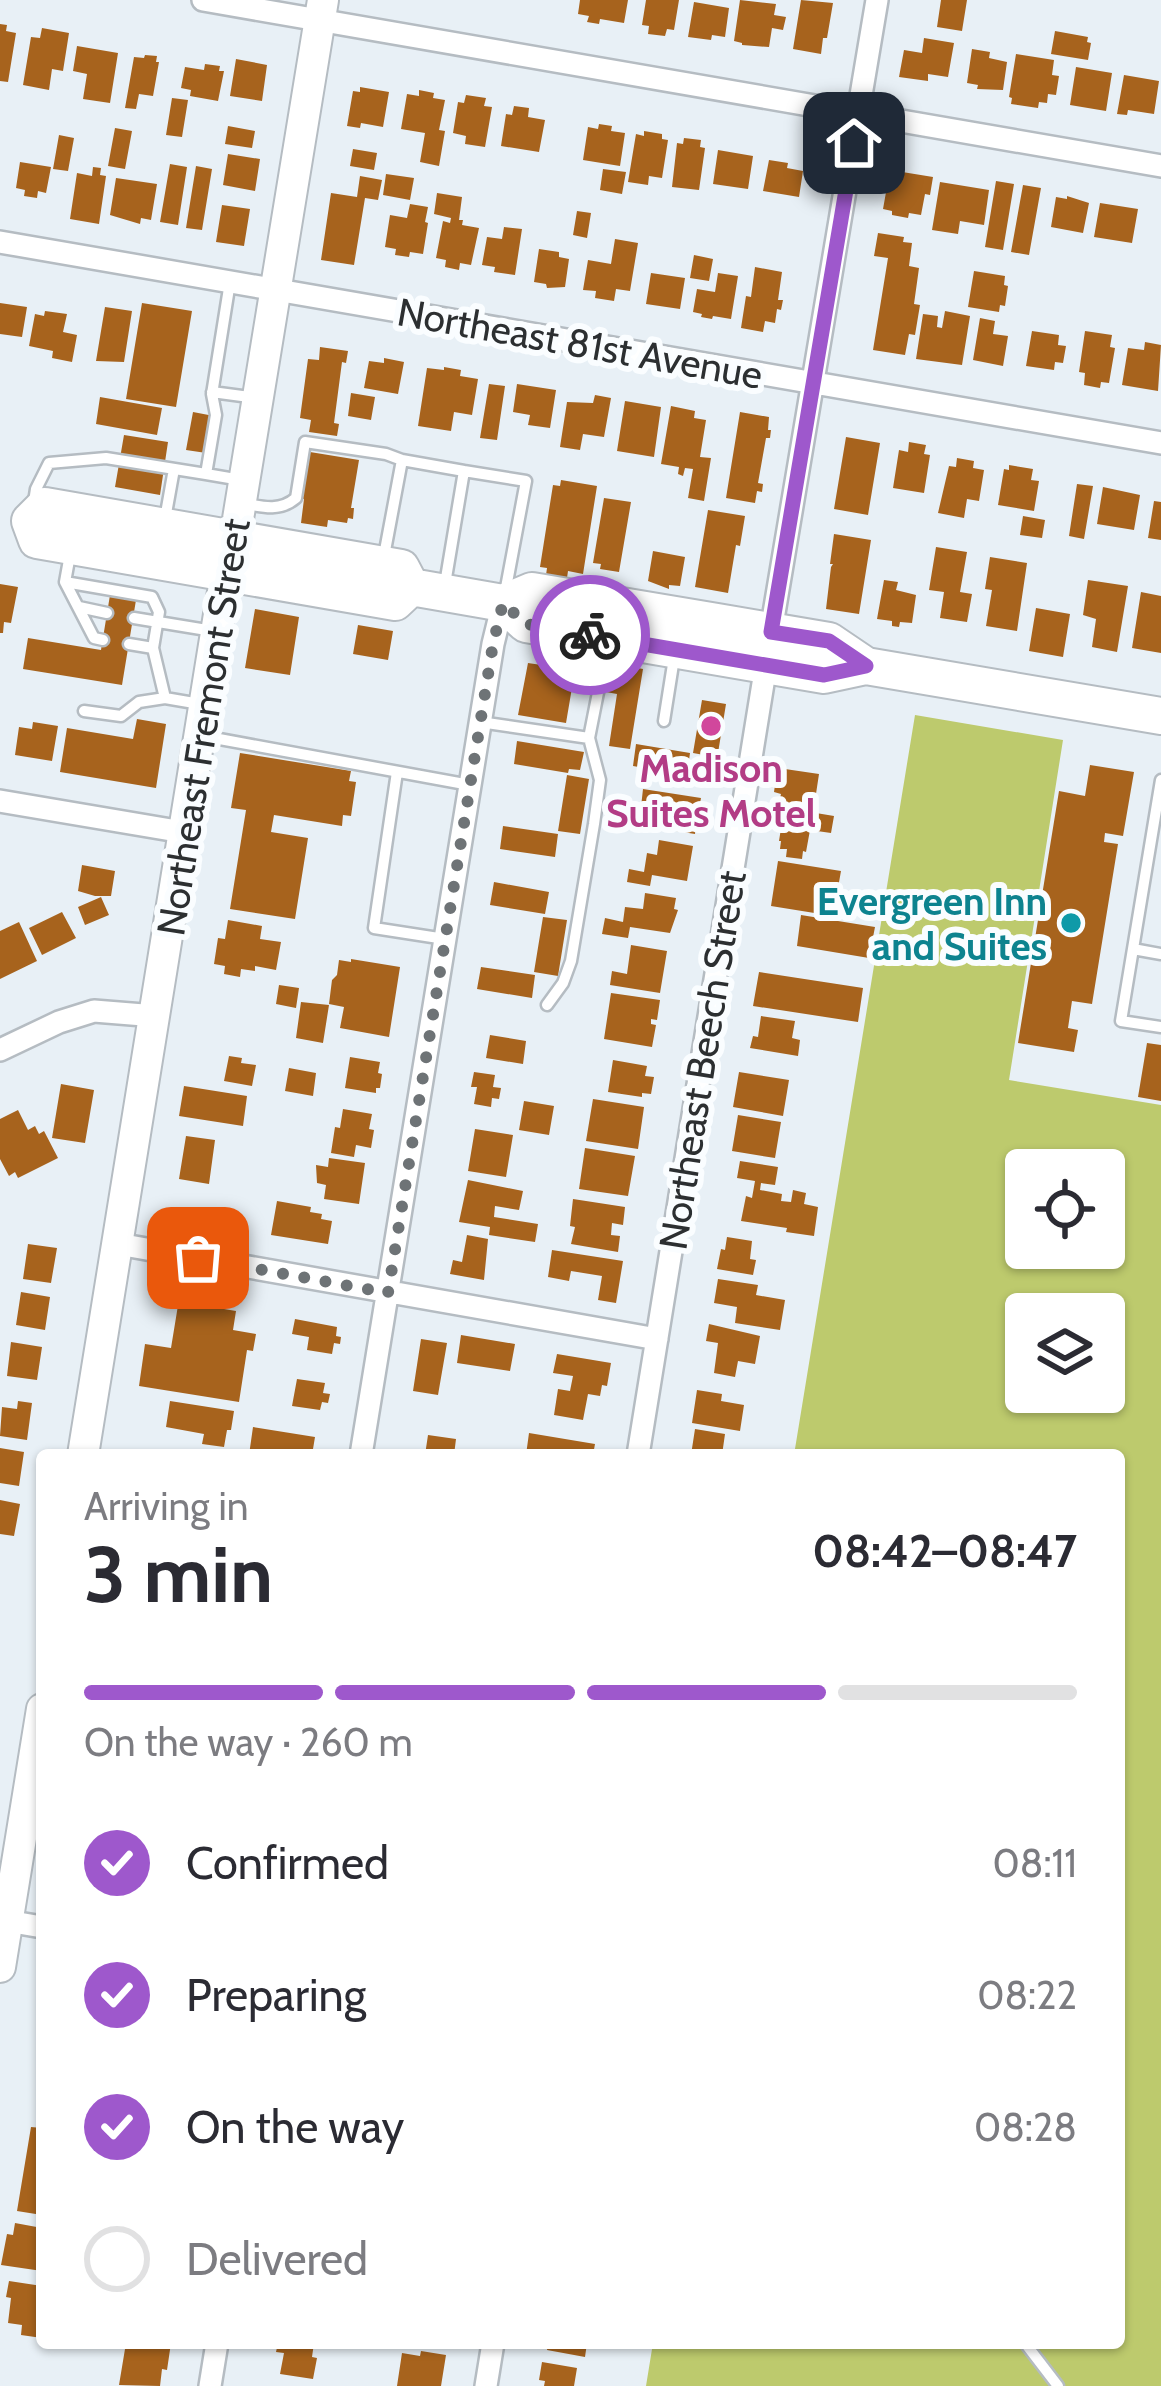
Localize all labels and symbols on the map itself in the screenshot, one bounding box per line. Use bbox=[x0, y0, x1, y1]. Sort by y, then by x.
pin bbox=[803, 92, 905, 194]
street label: Northeast 81st Avenue bbox=[394, 287, 766, 399]
street label: Northeast Fremont Street bbox=[146, 515, 260, 939]
courier bbox=[530, 575, 650, 695]
marker: Madison Suites Motel bbox=[698, 713, 724, 739]
place label: Madison Suites Motel bbox=[606, 744, 816, 837]
street label: Northeast Beech Street bbox=[648, 867, 756, 1253]
place label: Evergreen Inn and Suites bbox=[817, 877, 1047, 970]
marker: Evergreen Inn and Suites bbox=[1058, 910, 1084, 936]
pin bbox=[147, 1207, 249, 1309]

